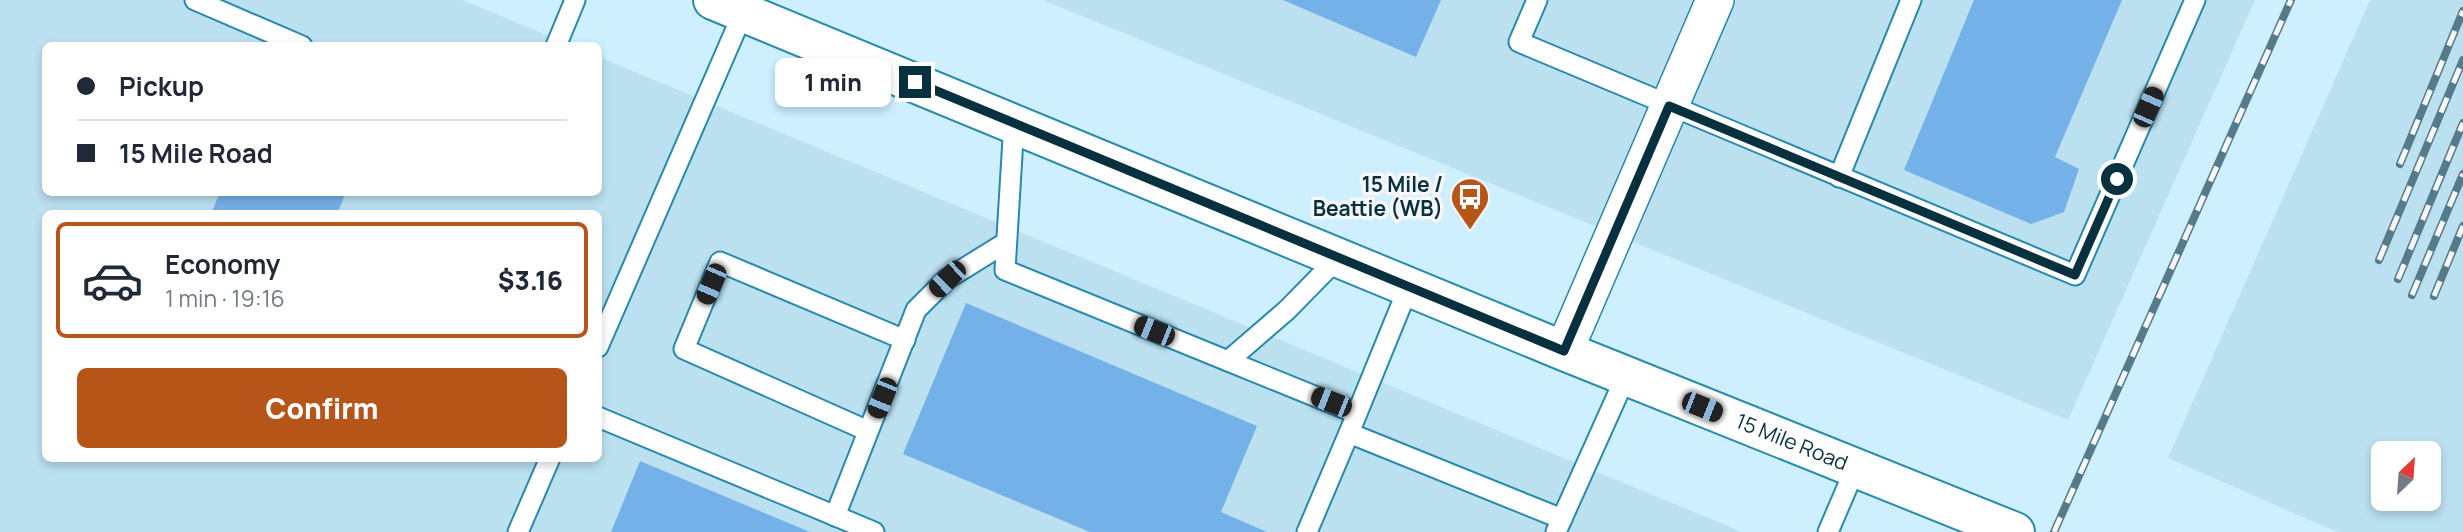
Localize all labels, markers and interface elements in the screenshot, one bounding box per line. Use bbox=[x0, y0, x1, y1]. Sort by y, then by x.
callout: 1 min bbox=[775, 57, 890, 106]
text: 1 min bbox=[804, 66, 862, 98]
route end bbox=[899, 66, 931, 98]
text: Pickup bbox=[119, 68, 204, 104]
car bbox=[2130, 84, 2167, 130]
text: 15 Mile Road bbox=[119, 135, 273, 171]
route start bbox=[2101, 163, 2133, 195]
place label: 15 Mile / Beattie (WB) bbox=[1313, 170, 1443, 222]
bus stop icon: 15 Mile / Beattie (WB) bbox=[1449, 176, 1491, 231]
text: Economy bbox=[165, 246, 280, 282]
icon: car bbox=[81, 249, 144, 312]
car bbox=[925, 257, 970, 301]
car bbox=[694, 261, 729, 307]
text: $3.16 bbox=[498, 262, 563, 298]
text: 1 min · 19:16 bbox=[165, 282, 285, 314]
car bbox=[1131, 313, 1178, 349]
button: Confirm bbox=[77, 368, 567, 448]
car bbox=[865, 375, 900, 421]
car bbox=[1308, 384, 1355, 420]
car bbox=[1679, 389, 1726, 425]
street label: 15 Mile Road bbox=[1732, 406, 1852, 477]
north arrow bbox=[2371, 441, 2441, 511]
map controls bbox=[2371, 441, 2441, 511]

